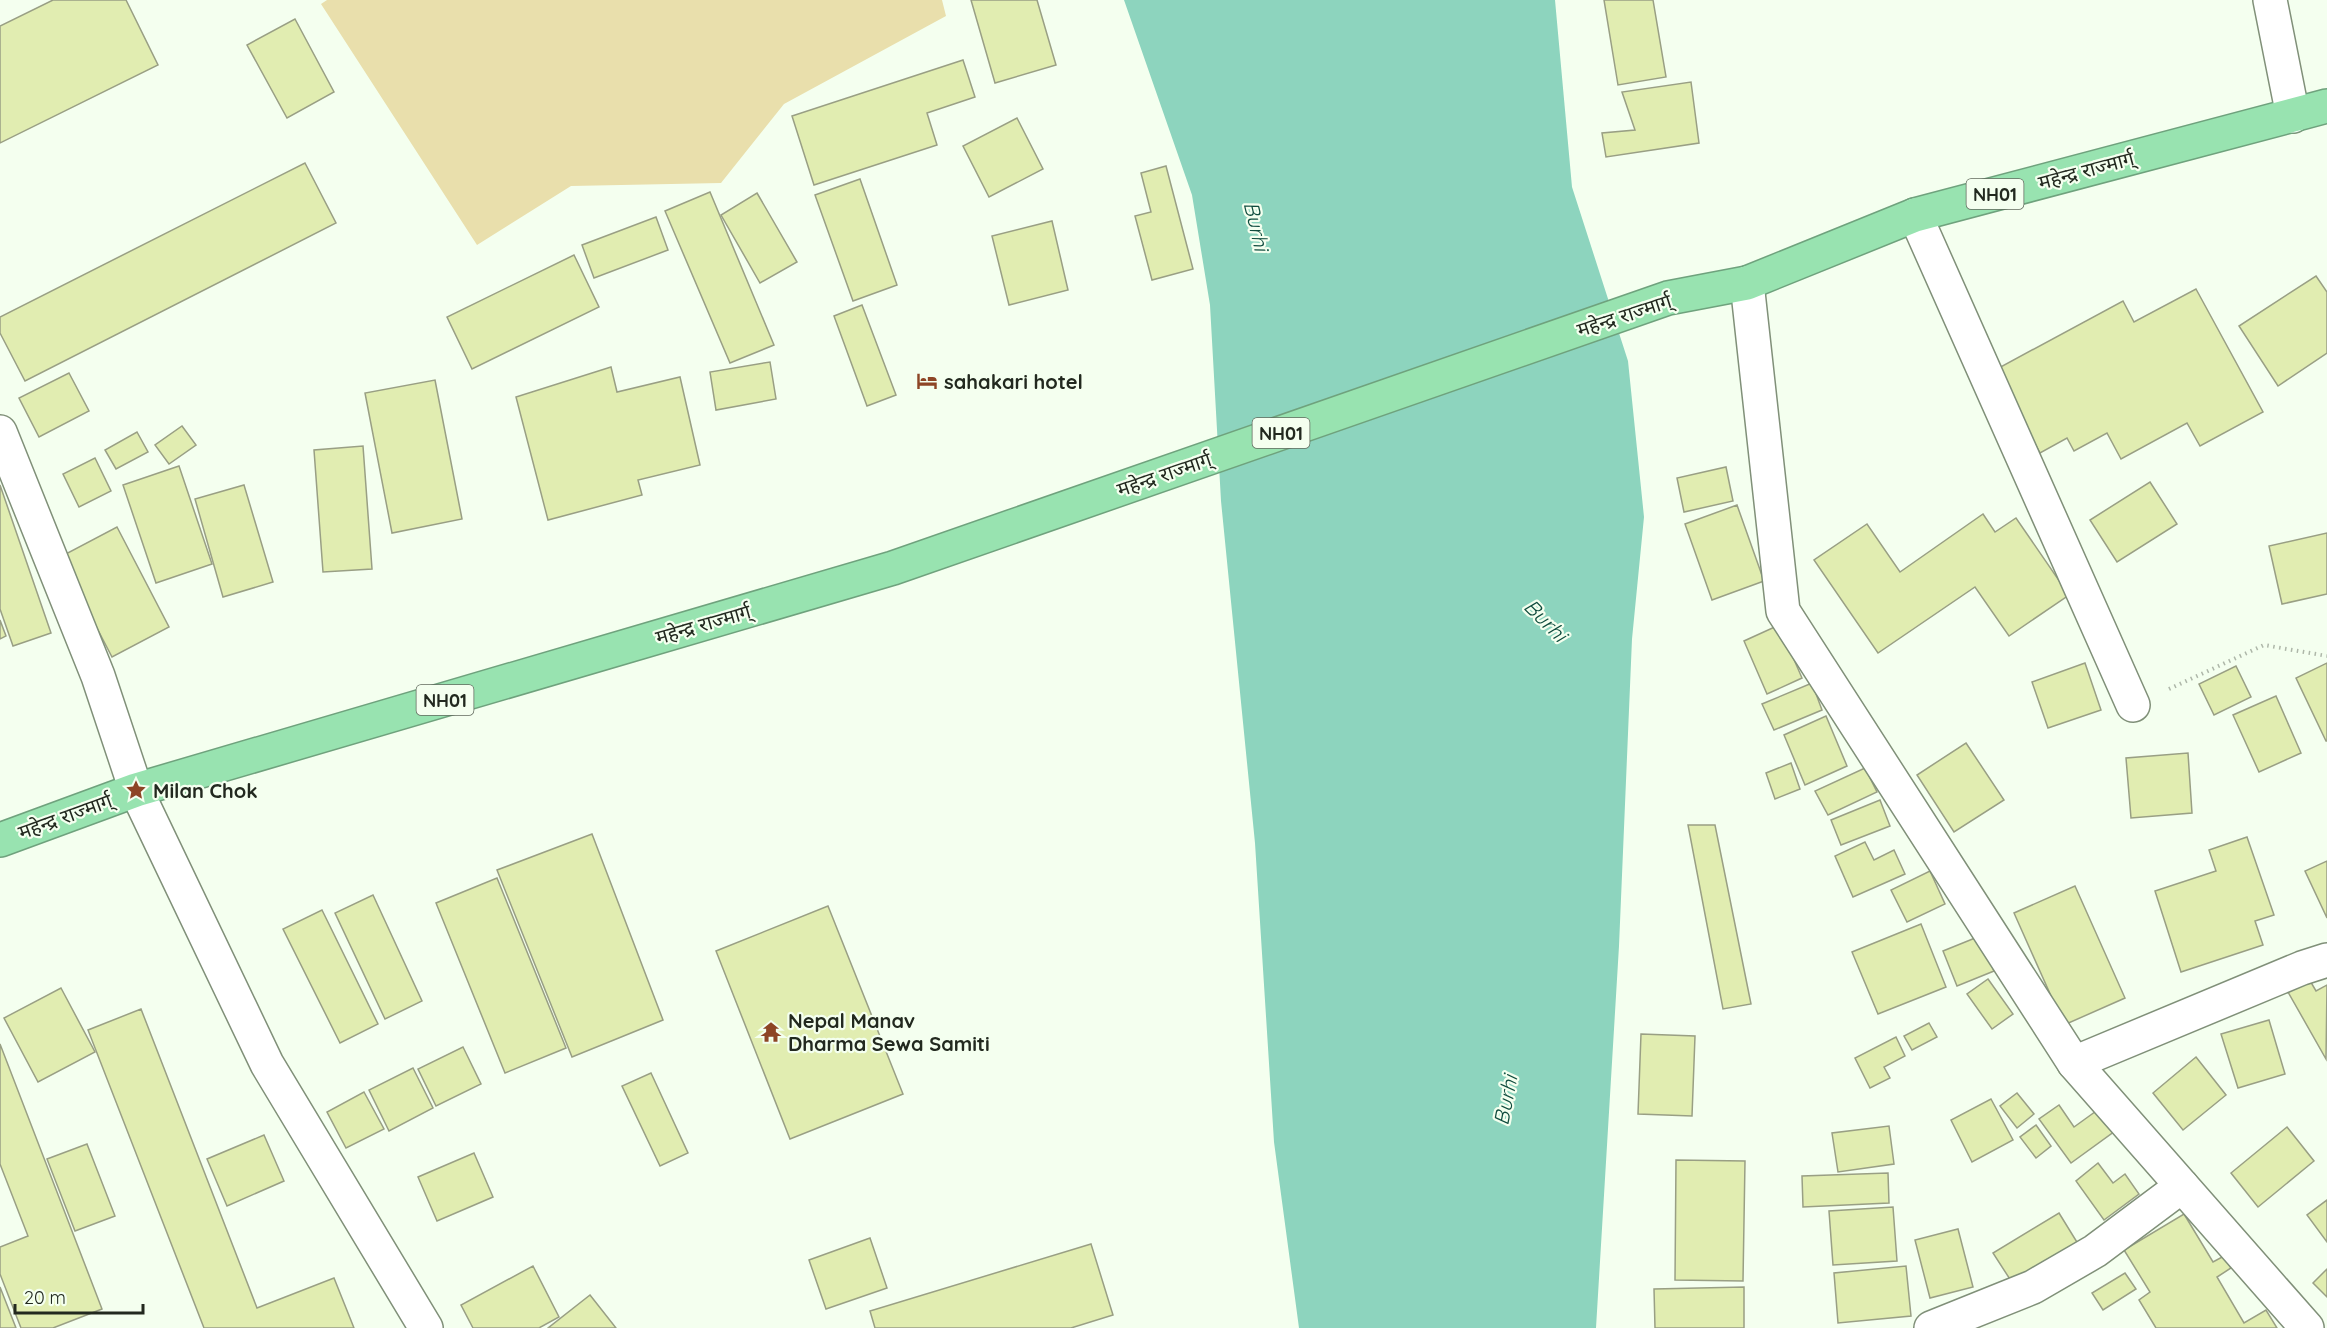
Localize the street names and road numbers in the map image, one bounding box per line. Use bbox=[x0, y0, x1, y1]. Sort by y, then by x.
street label: महेन्द्र राज्मार्ग् bbox=[2035, 144, 2140, 196]
road number: NH01 bbox=[1966, 179, 2024, 209]
street label: महेन्द्र राज्मार्ग् bbox=[1574, 287, 1678, 343]
road number: NH01 bbox=[1252, 418, 1310, 448]
street label: महेन्द्र राज्मार्ग् bbox=[1114, 445, 1218, 503]
street label: महेन्द्र राज्मार्ग् bbox=[652, 598, 757, 650]
road number: NH01 bbox=[416, 685, 474, 715]
street label: महेन्द्र राज्मार्ग् bbox=[15, 786, 118, 845]

